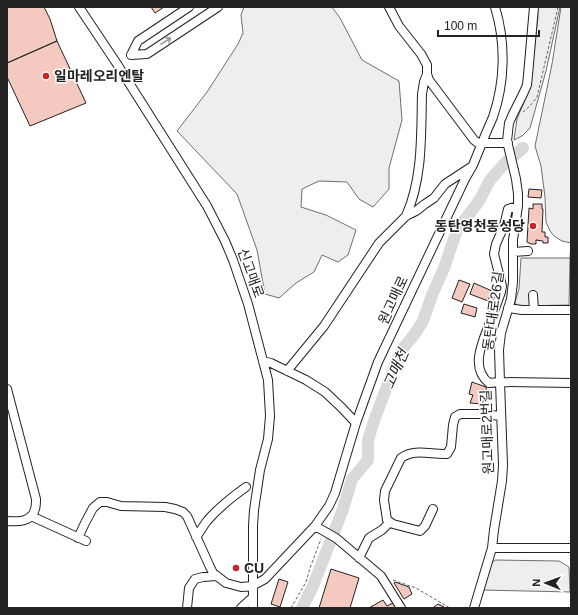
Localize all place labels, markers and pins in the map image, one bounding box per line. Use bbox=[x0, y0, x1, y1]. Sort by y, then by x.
place label: 일마레오리엔탈 bbox=[54, 68, 144, 84]
marker: 일마레오리엔탈 bbox=[41, 71, 51, 81]
place label: 동탄영천동성당 bbox=[435, 218, 525, 234]
marker: 동탄영천동성당 bbox=[528, 221, 538, 231]
place label: CU bbox=[244, 560, 264, 576]
marker: CU bbox=[231, 563, 241, 573]

